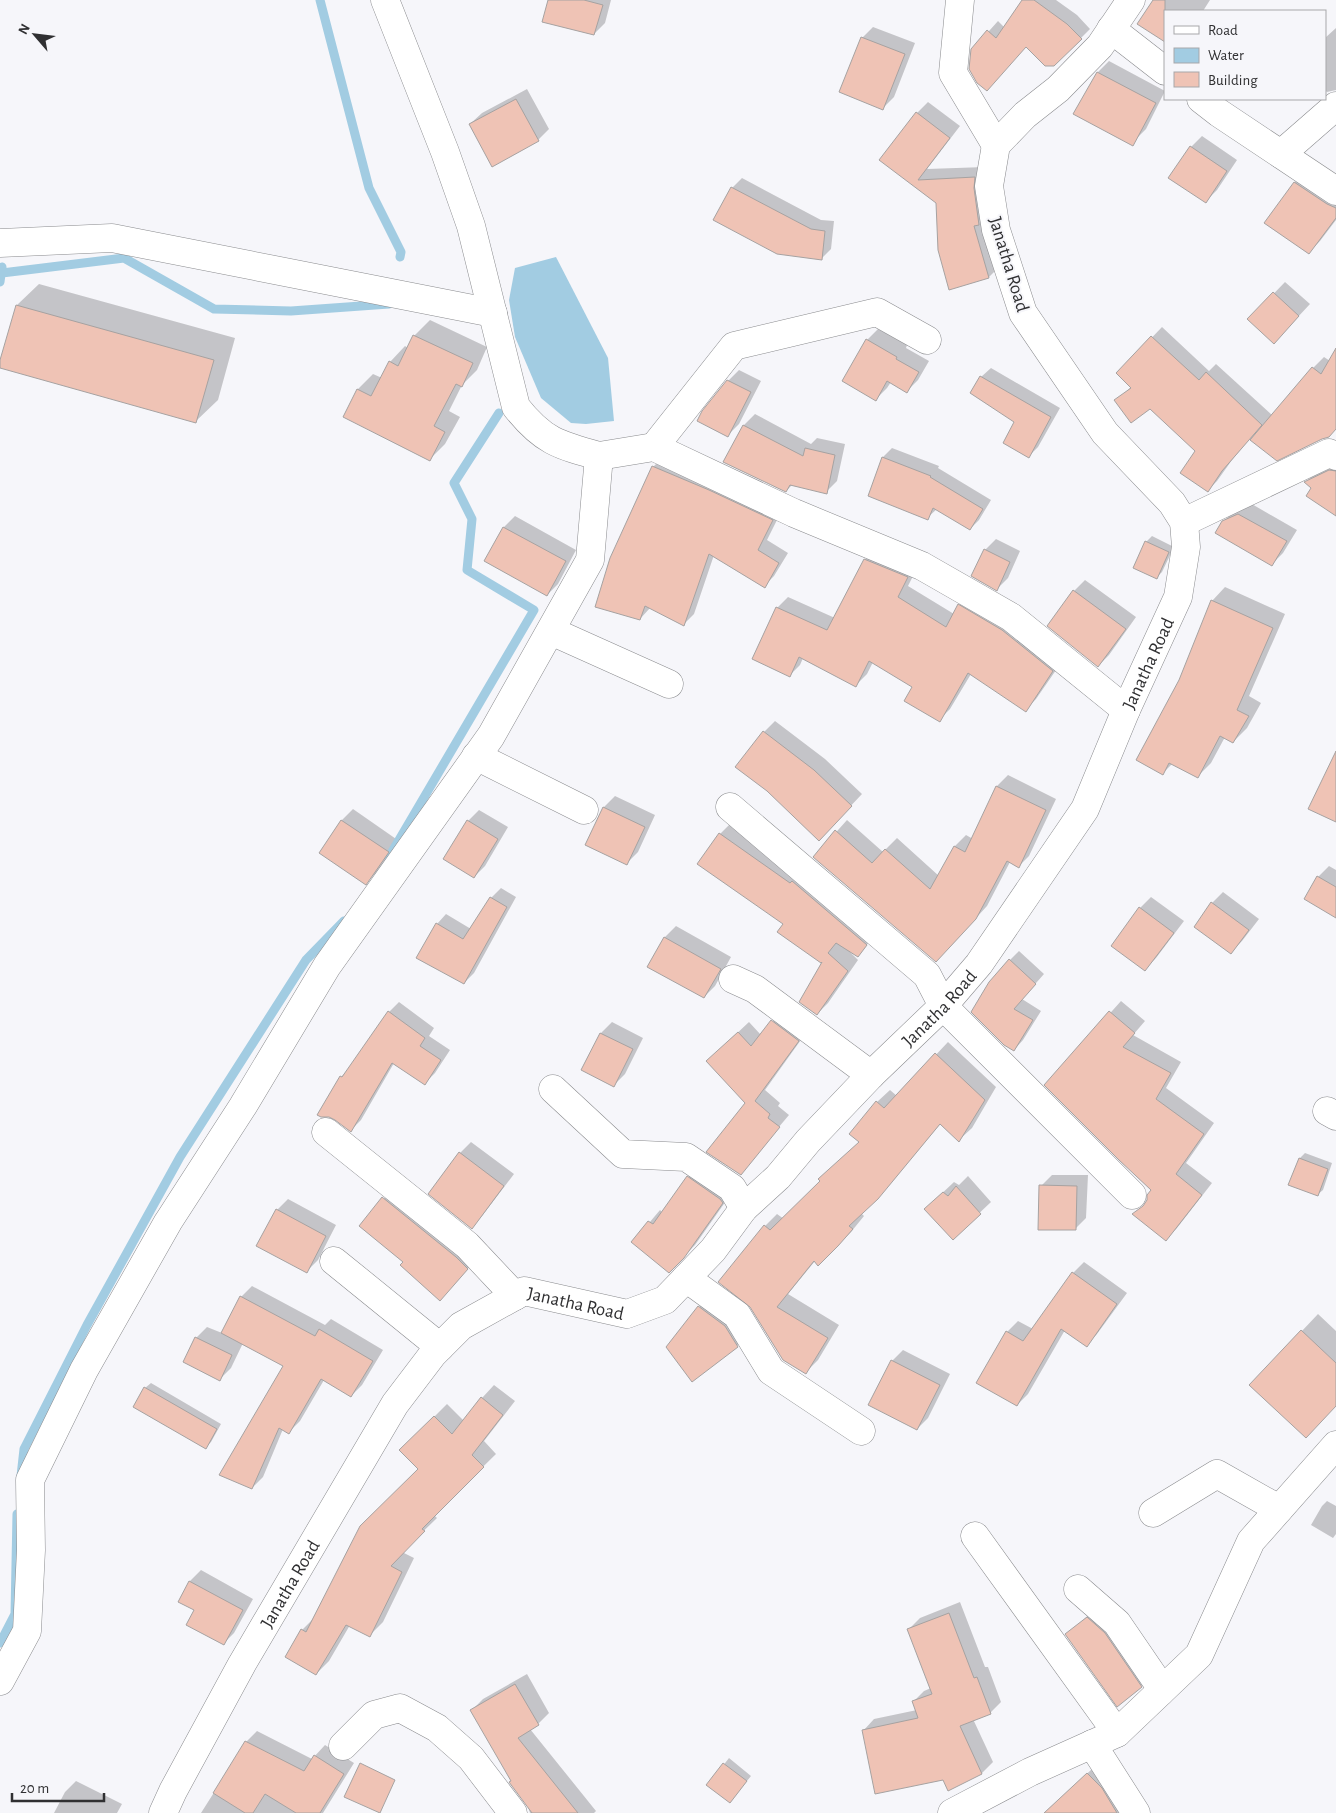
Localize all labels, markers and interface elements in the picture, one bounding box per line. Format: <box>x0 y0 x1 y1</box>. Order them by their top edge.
north arrow <box>10 10 60 60</box>
legend <box>1164 10 1326 100</box>
text: N <box>16 22 33 37</box>
text: Road <box>1208 23 1238 38</box>
text: Water <box>1208 48 1244 63</box>
text: Building <box>1208 73 1258 88</box>
street label: Janatha Road <box>985 215 1032 314</box>
street label: Janatha Road <box>1120 615 1178 712</box>
street label: Janatha Road <box>899 967 981 1051</box>
street label: Janatha Road <box>525 1284 626 1324</box>
street label: Janatha Road <box>257 1537 324 1632</box>
scale bar <box>12 1770 105 1802</box>
text: 20 m <box>20 1781 49 1796</box>

